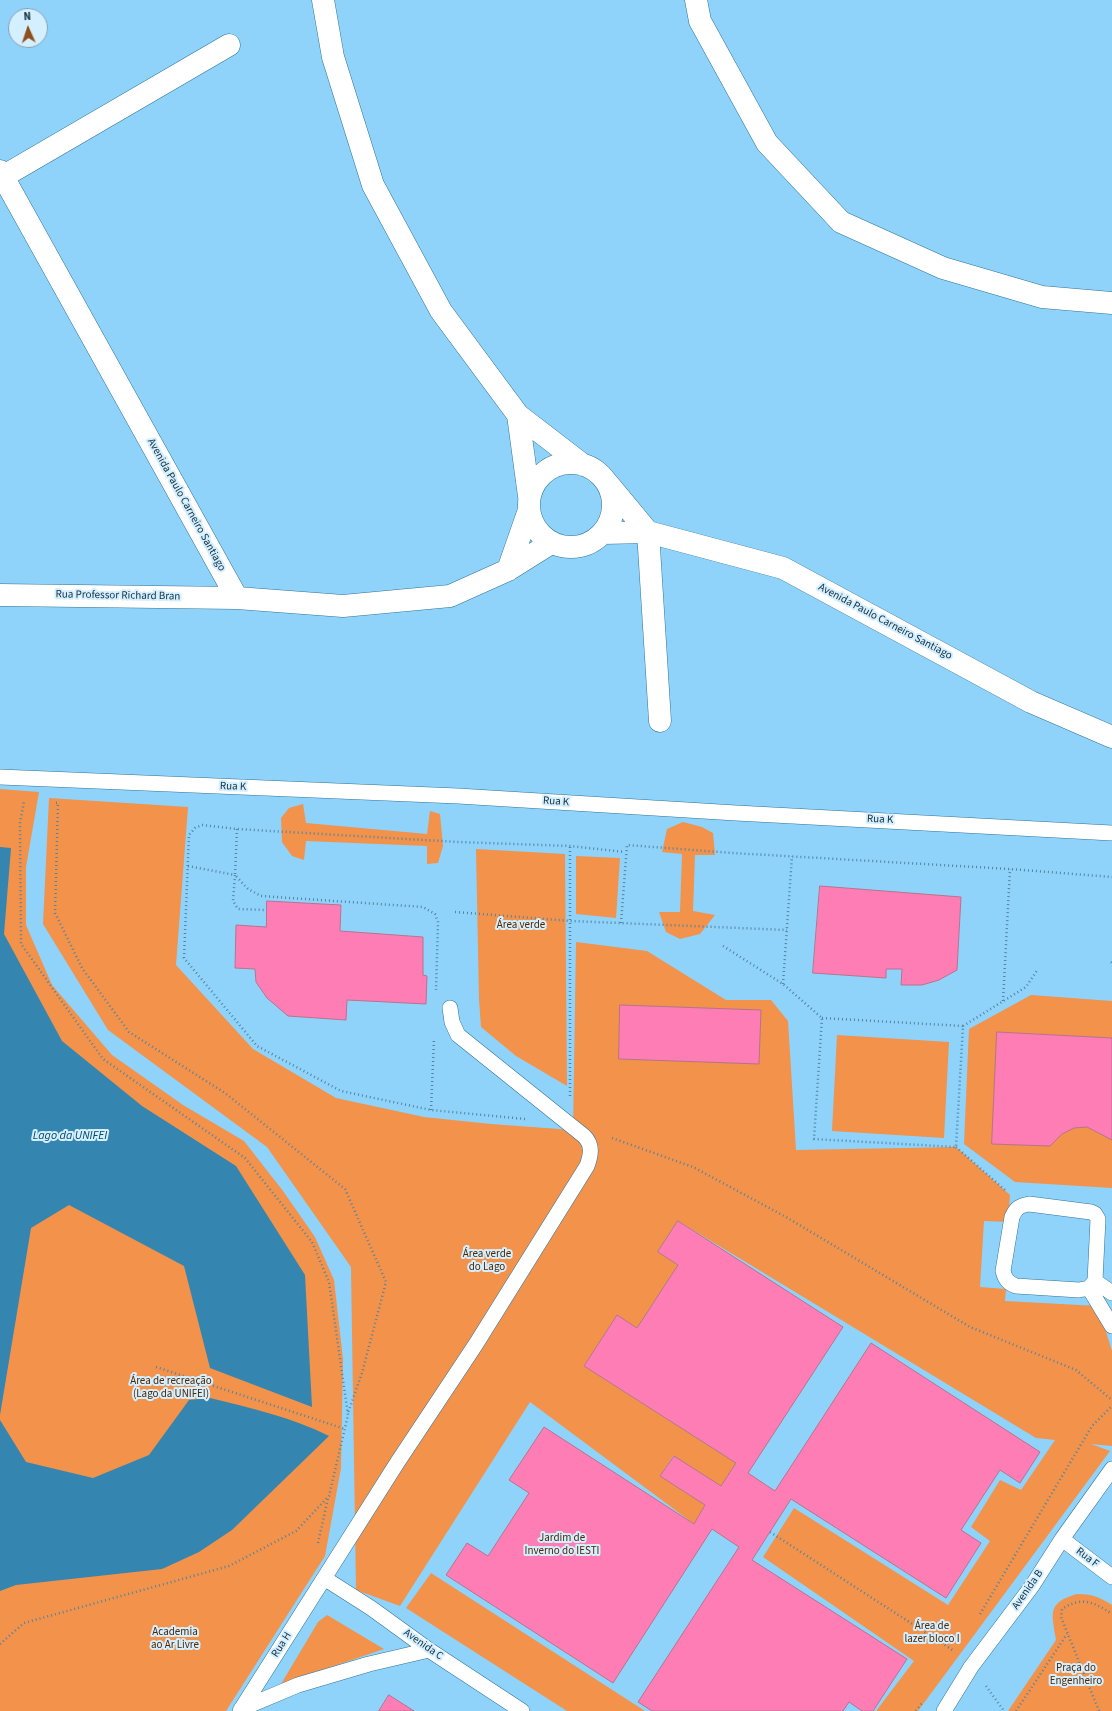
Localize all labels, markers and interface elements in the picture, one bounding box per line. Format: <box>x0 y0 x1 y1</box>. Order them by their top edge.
north arrow <box>8 8 48 48</box>
text: N <box>23 9 31 24</box>
street label: Avenida Paulo Carneiro Santiago <box>144 436 228 574</box>
street label: Avenida Paulo Carneiro Santiago <box>816 581 954 663</box>
street label: Rua Professor Richard Bran <box>56 588 180 604</box>
street label: Rua K <box>220 780 246 794</box>
street label: Rua K <box>542 794 570 810</box>
street label: Rua K <box>866 813 894 827</box>
park label: Área verde <box>497 919 545 933</box>
water label: Lago da UNIFEI <box>33 1129 107 1143</box>
park label: Área verde do Lago <box>463 1248 511 1274</box>
park label: Área de recreação (Lago da UNIFEI) <box>130 1375 212 1401</box>
park label: Jardim de Inverno do IESTI <box>525 1532 599 1558</box>
street label: Rua F <box>1073 1545 1101 1571</box>
street label: Avenida B <box>1010 1568 1046 1612</box>
park label: Área de lazer bloco I <box>904 1620 960 1646</box>
park label: Academia ao Ar Livre <box>151 1626 199 1652</box>
street label: Avenida C <box>401 1627 445 1663</box>
street label: Rua H <box>269 1630 295 1660</box>
park label: Praça do Engenheiro <box>1050 1662 1102 1688</box>

